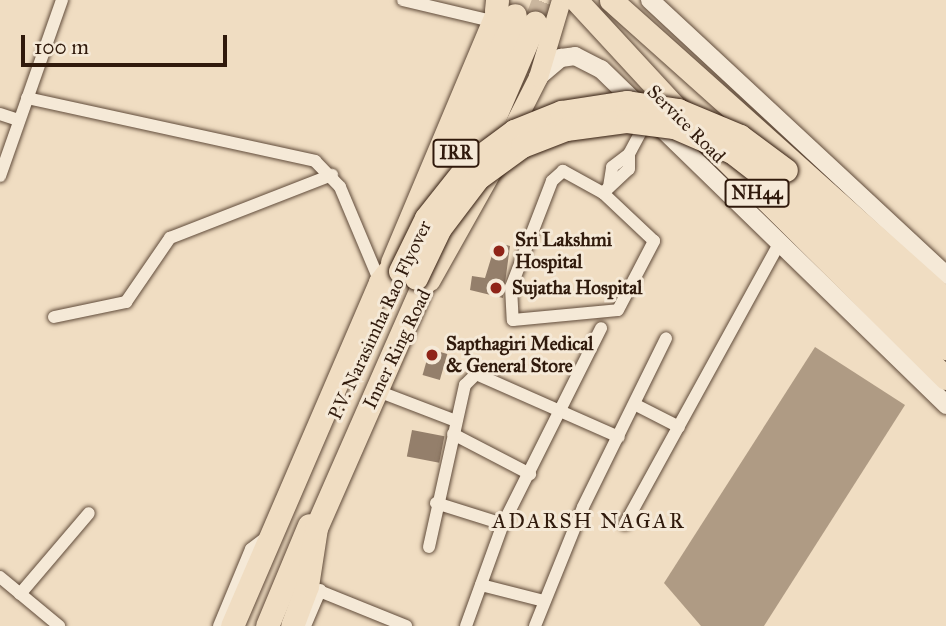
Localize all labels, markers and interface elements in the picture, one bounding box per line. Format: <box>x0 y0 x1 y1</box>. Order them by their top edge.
scale bar <box>24 21 231 65</box>
text: 100 m <box>34 34 89 60</box>
street label: Service Road <box>642 80 730 168</box>
road number: IRR <box>432 138 480 168</box>
road number: NH44 <box>724 178 790 208</box>
street label: P.V. Narasimha Rao Flyover <box>324 217 436 423</box>
place label: Sri Lakshmi Hospital <box>515 229 612 273</box>
marker: Sri Lakshmi Hospital <box>489 241 509 261</box>
place label: Sujatha Hospital <box>512 277 642 299</box>
marker: Sujatha Hospital <box>486 278 506 298</box>
street label: Inner Ring Road <box>358 286 436 412</box>
place label: Sapthagiri Medical & General Store <box>446 333 593 377</box>
marker: Sapthagiri Medical & General Store <box>424 347 440 363</box>
district label: ADARSH NAGAR <box>494 508 684 534</box>

